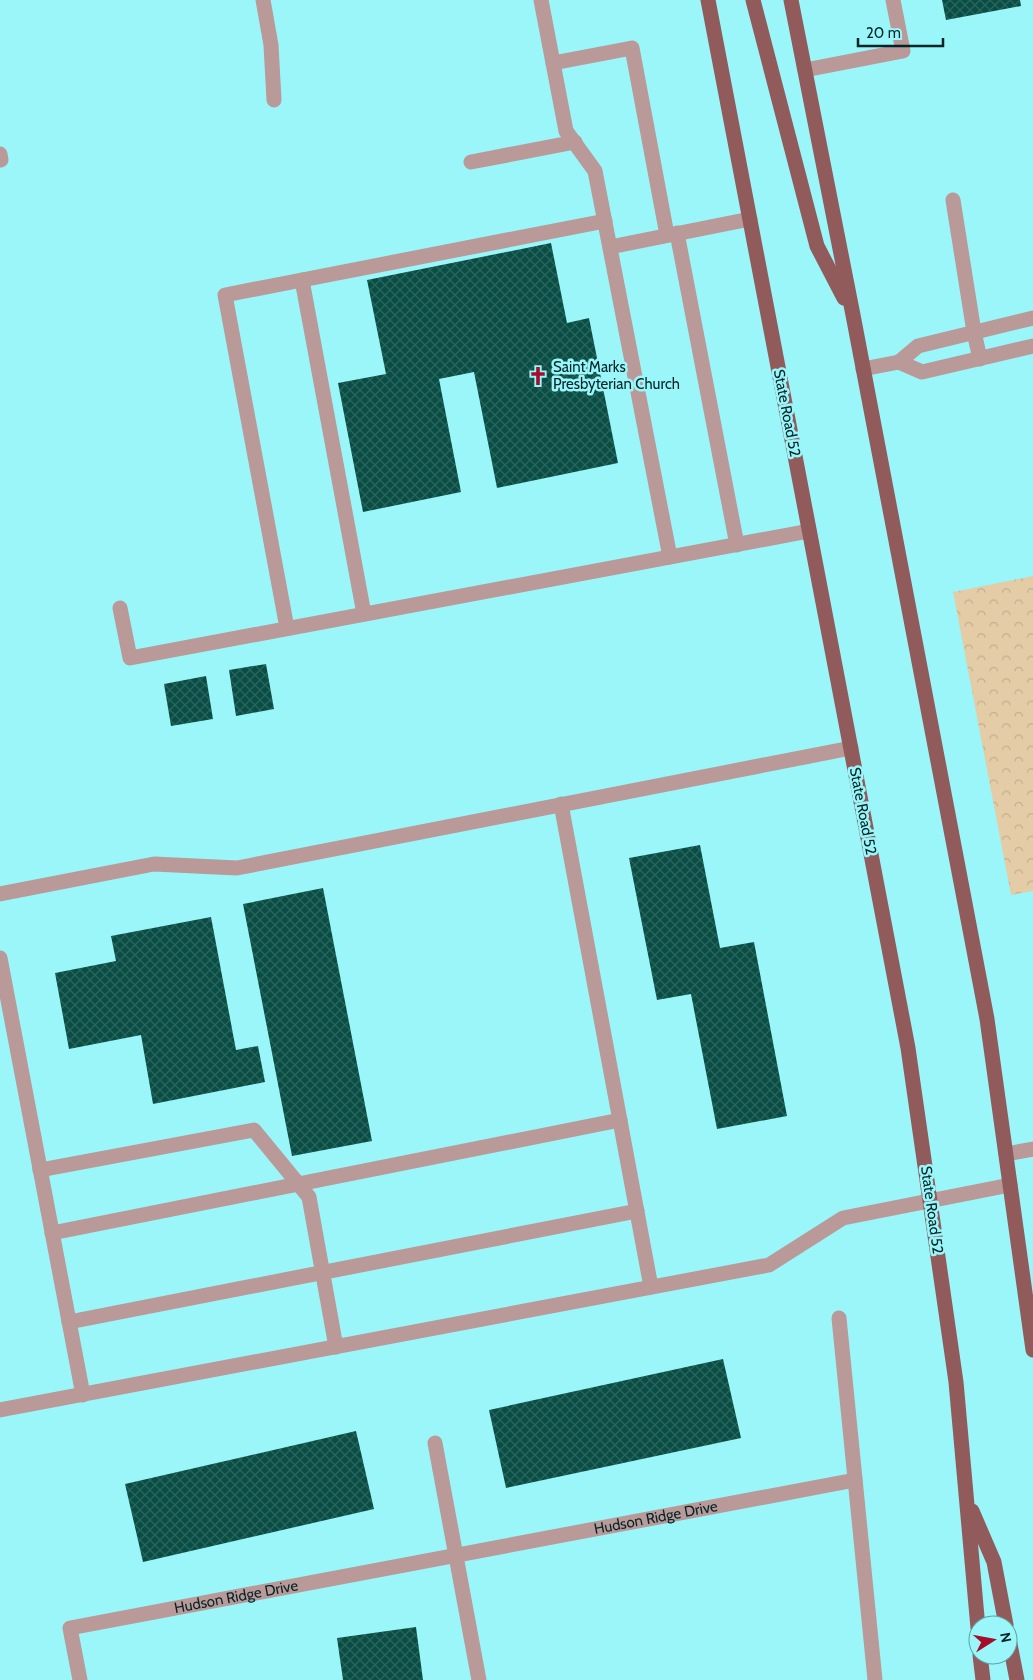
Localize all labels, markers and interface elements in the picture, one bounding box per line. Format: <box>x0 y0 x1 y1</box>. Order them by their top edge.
scale bar <box>858 15 943 47</box>
text: 20 m <box>866 24 901 42</box>
place label: Saint Marks Presbyterian Church <box>553 358 680 393</box>
church icon: Saint Marks Presbyterian Church <box>527 365 549 387</box>
street label: State Road 52 <box>770 368 804 458</box>
street label: State Road 52 <box>846 766 880 856</box>
street label: State Road 52 <box>917 1165 947 1255</box>
street label: Hudson Ridge Drive <box>592 1497 719 1538</box>
street label: Hudson Ridge Drive <box>173 1576 300 1617</box>
north arrow <box>968 1615 1018 1665</box>
text: N <box>996 1631 1016 1644</box>

